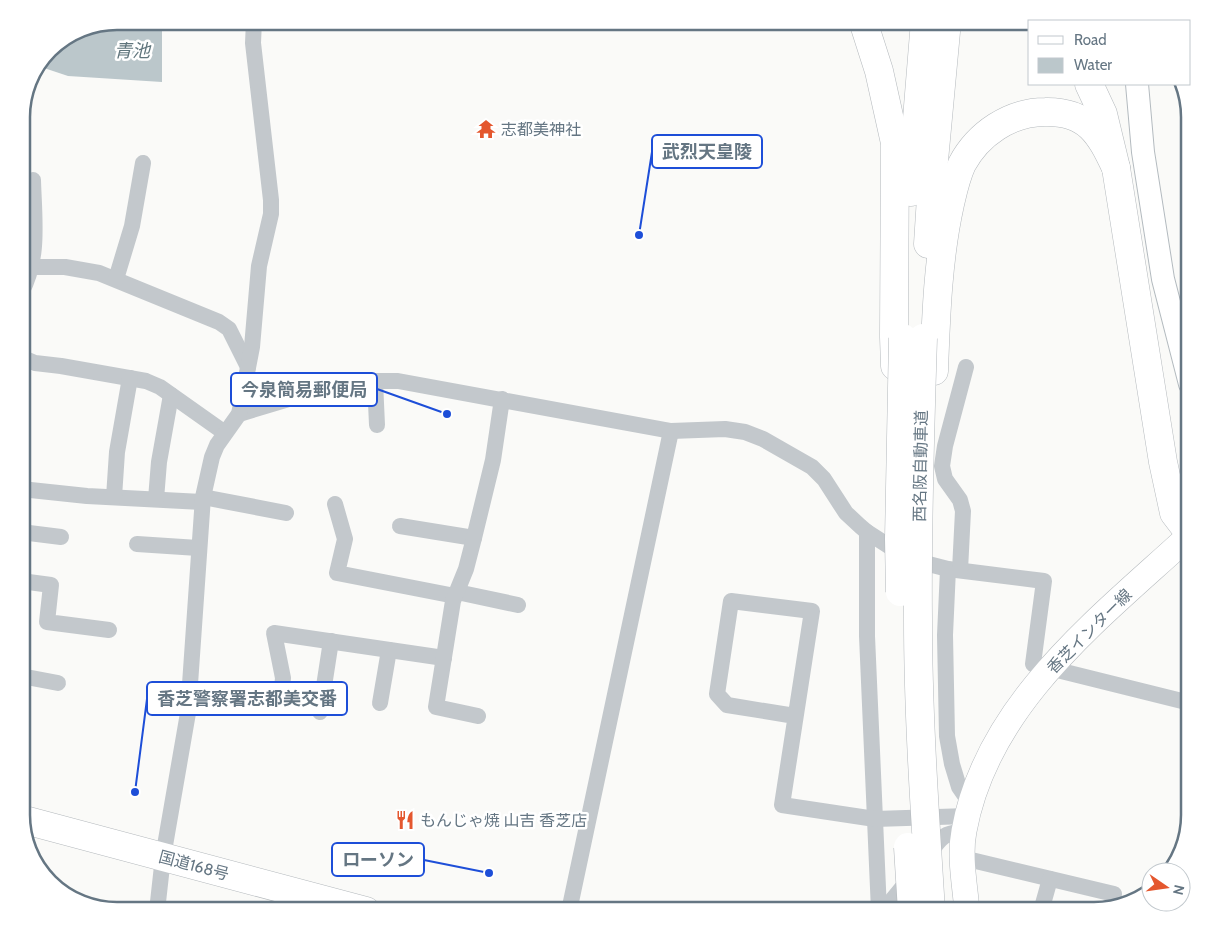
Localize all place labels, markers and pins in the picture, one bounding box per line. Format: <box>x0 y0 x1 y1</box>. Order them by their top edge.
temple icon: 志都美神社 <box>475 118 497 140</box>
place label: 志都美神社 <box>501 120 581 139</box>
callout: 武烈天皇陵 <box>652 135 762 168</box>
callout: 今泉簡易郵便局 <box>231 373 377 406</box>
callout: 香芝警察署志都美交番 <box>147 682 347 715</box>
restaurant icon: もんじゃ焼 山吉 香芝店 <box>394 809 416 831</box>
place label: もんじゃ焼 山吉 香芝店 <box>420 811 587 830</box>
callout: ローソン <box>332 843 424 876</box>

